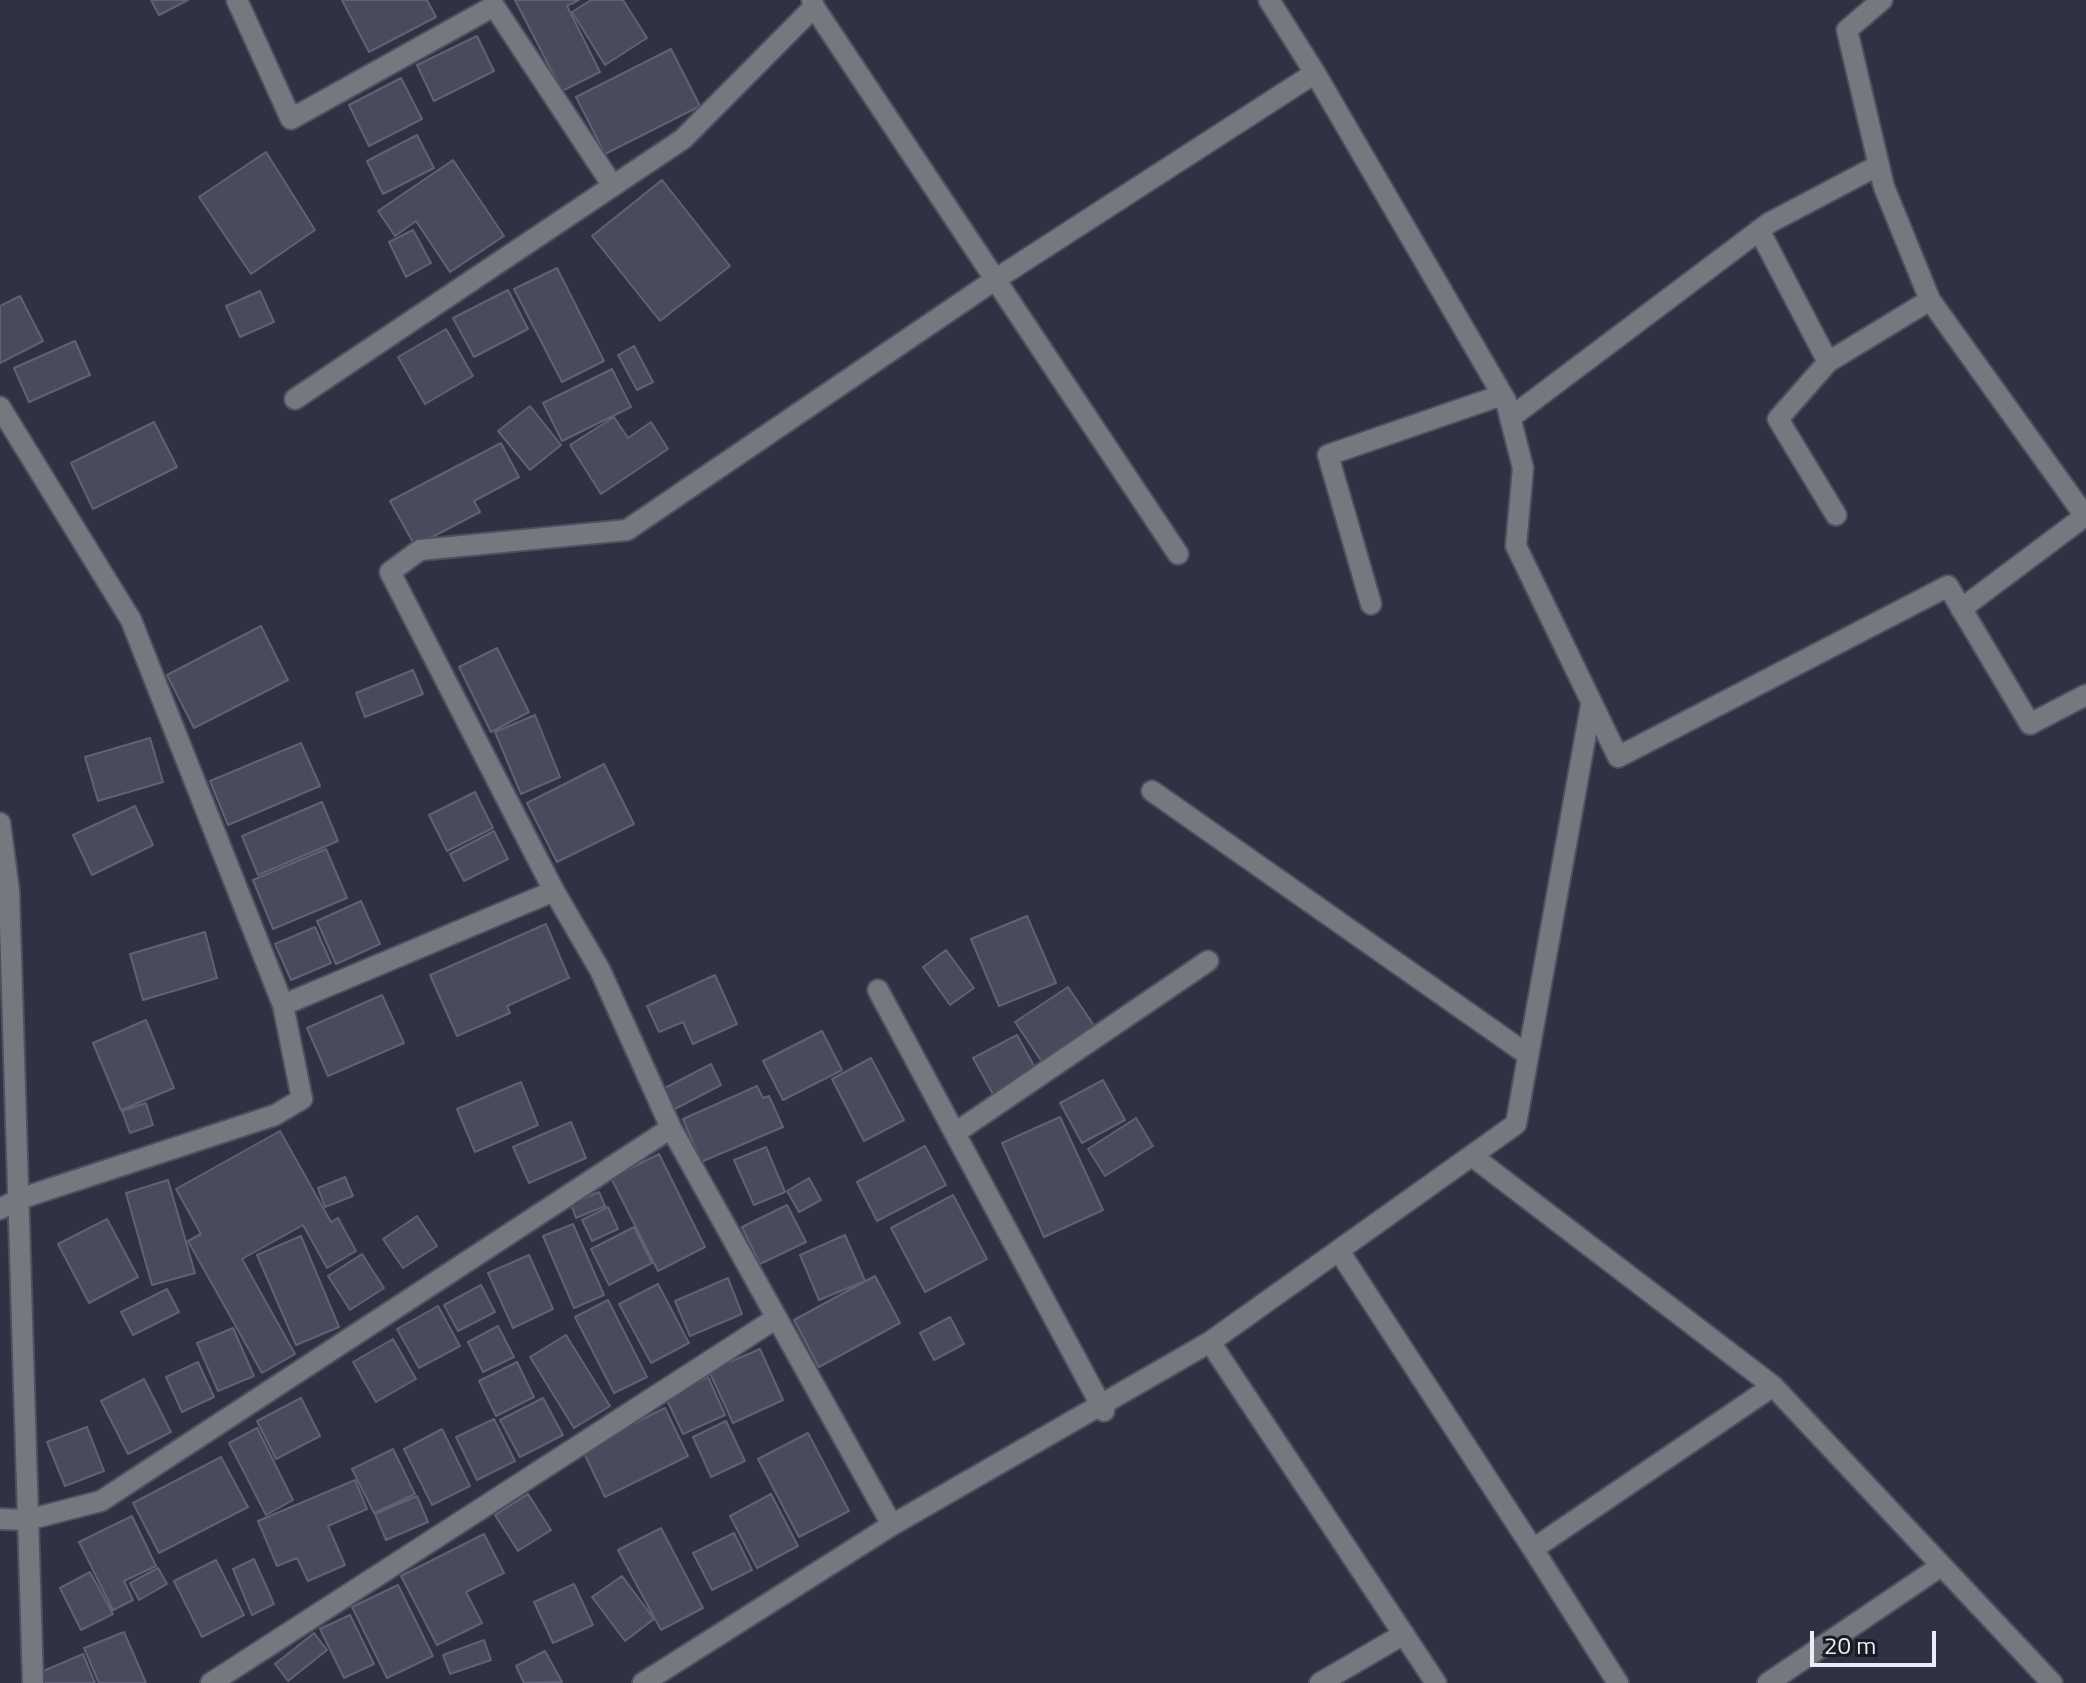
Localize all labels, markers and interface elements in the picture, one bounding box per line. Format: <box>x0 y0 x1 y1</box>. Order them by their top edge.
scale bar <box>1814 1615 1940 1665</box>
text: 20 m <box>1824 1627 1876 1663</box>

